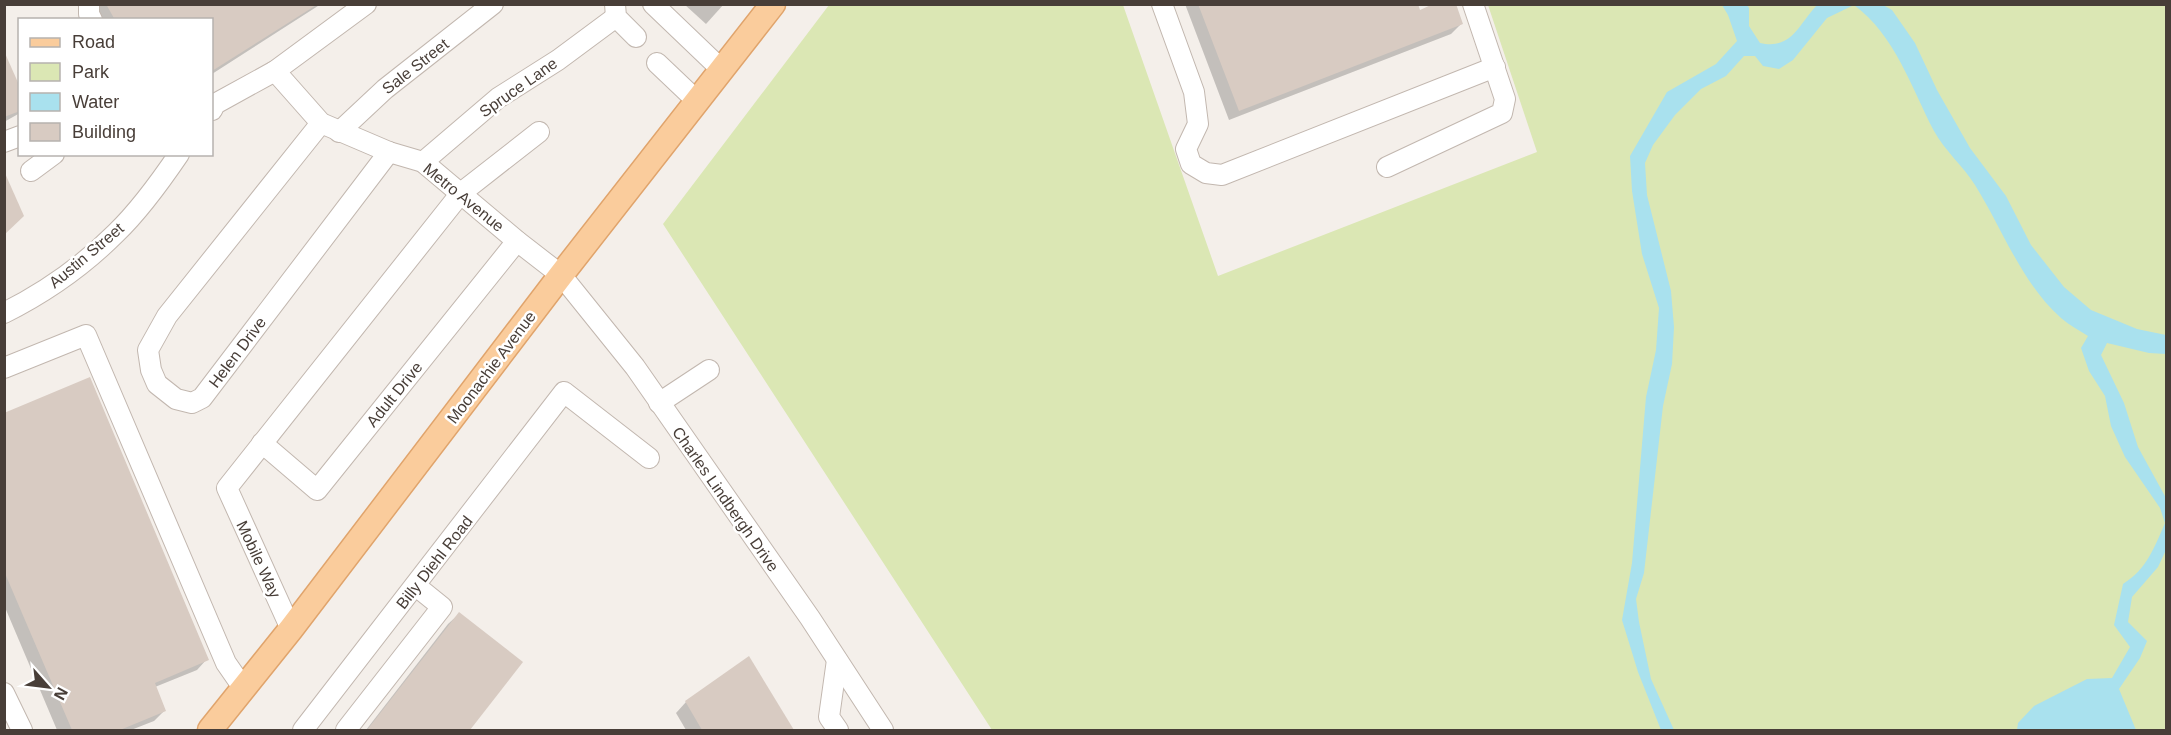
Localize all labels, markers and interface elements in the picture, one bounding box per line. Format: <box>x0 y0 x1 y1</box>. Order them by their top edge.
legend <box>18 18 213 156</box>
text: Road <box>72 32 115 52</box>
street label: Sale Street <box>379 35 452 97</box>
street label: Spruce Lane <box>476 54 560 120</box>
text: Park <box>72 62 110 82</box>
text: Water <box>72 92 119 112</box>
text: Building <box>72 122 136 142</box>
street label: Metro Avenue <box>420 160 507 235</box>
street label: Austin Street <box>46 219 127 291</box>
street label: Moonachie Avenue <box>444 308 539 427</box>
street label: Helen Drive <box>205 314 269 391</box>
street label: Adult Drive <box>363 358 426 430</box>
street label: Charles Lindbergh Drive <box>669 424 782 575</box>
street label: Billy Diehl Road <box>393 513 476 612</box>
street label: Mobile Way <box>233 518 284 600</box>
north arrow <box>18 657 78 717</box>
text: N <box>51 685 71 703</box>

